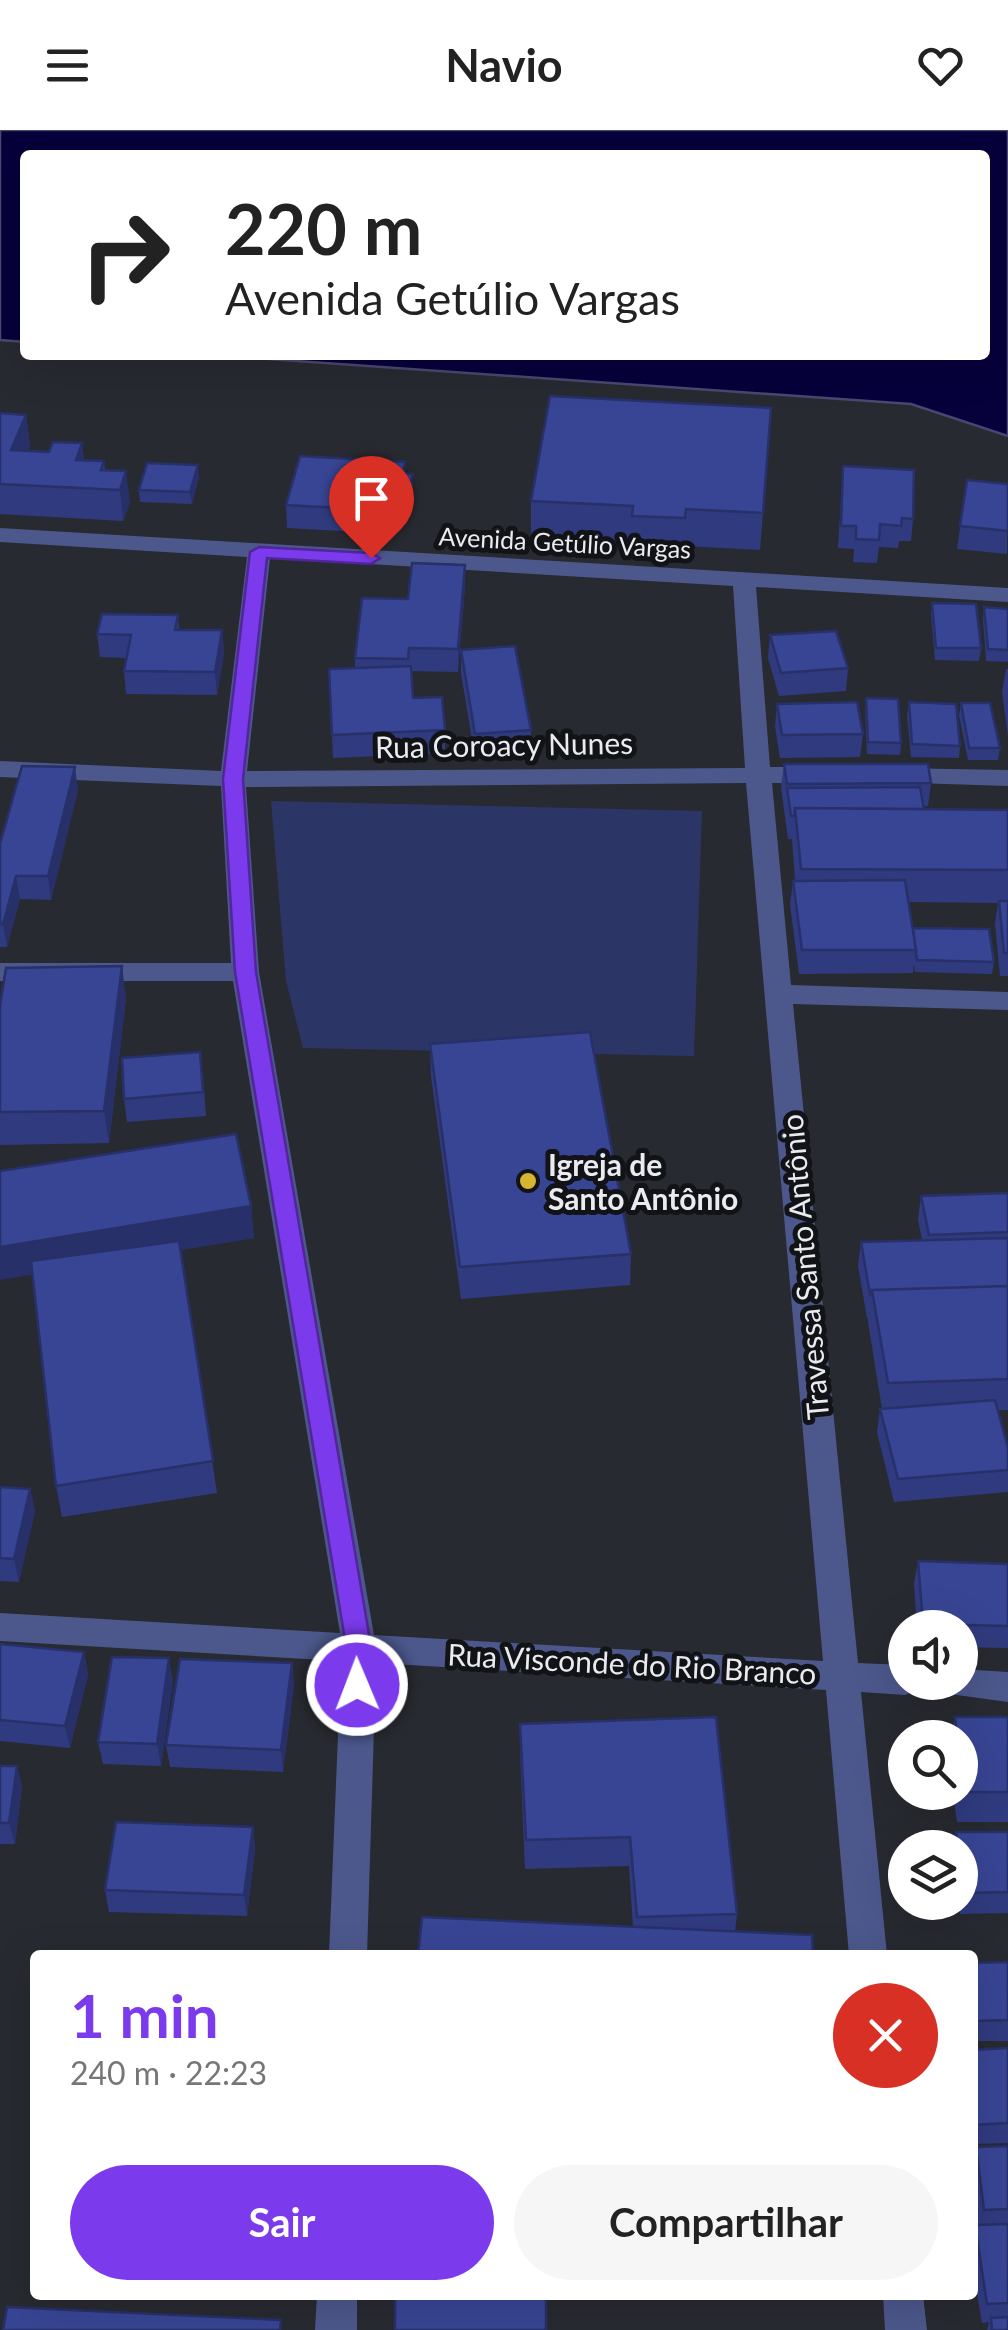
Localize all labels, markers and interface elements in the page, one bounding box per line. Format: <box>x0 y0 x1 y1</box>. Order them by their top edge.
icon: menu <box>40 38 95 93</box>
text: Navio <box>445 38 563 92</box>
icon: heart <box>913 38 968 93</box>
text: 220 m <box>225 186 422 270</box>
icon: right <box>60 190 190 320</box>
text: Avenida Getúlio Vargas <box>225 271 680 325</box>
pin <box>329 456 414 559</box>
icon: arrive <box>344 471 399 526</box>
street label: Avenida Getúlio Vargas <box>438 520 692 564</box>
street label: Rua Coroacy Nunes <box>375 724 633 764</box>
street label: Travessa Santo Antônio <box>773 1113 835 1421</box>
place label: Igreja de Santo Antônio <box>548 1146 738 1216</box>
marker: Igreja de Santo Antônio <box>517 1170 539 1192</box>
map controls <box>888 1610 978 1920</box>
button: sound <box>888 1610 978 1700</box>
position arrow <box>305 1633 409 1737</box>
street label: Rua Visconde do Rio Branco <box>447 1635 817 1691</box>
button: search <box>888 1720 978 1810</box>
button: layers <box>888 1830 978 1920</box>
text: 1 min <box>70 1979 219 2051</box>
button: close <box>833 1983 938 2088</box>
text: 240 m · 22:23 <box>70 2053 267 2092</box>
button: Sair <box>70 2165 494 2280</box>
button: Compartilhar <box>514 2165 938 2280</box>

